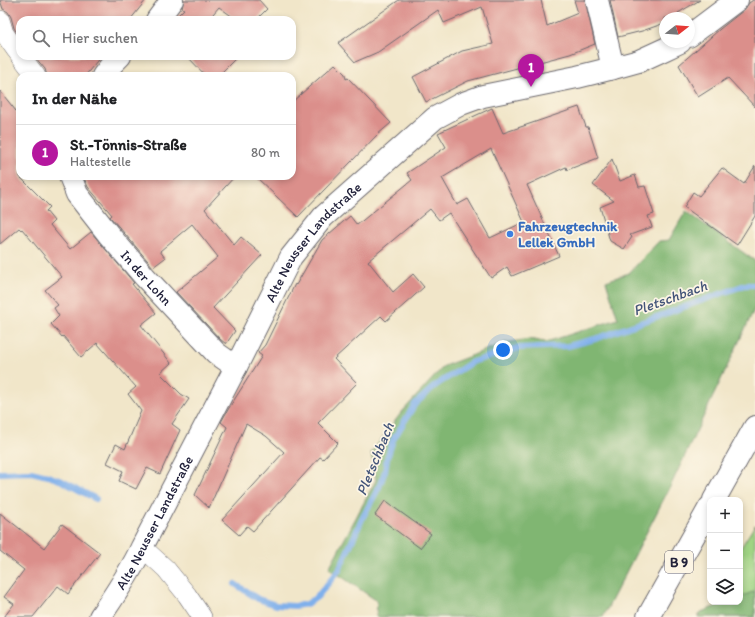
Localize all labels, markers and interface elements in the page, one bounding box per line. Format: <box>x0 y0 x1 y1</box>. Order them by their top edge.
north arrow <box>659 12 695 48</box>
search box <box>16 16 296 60</box>
icon: search <box>30 27 52 49</box>
text: Hier suchen <box>62 29 138 47</box>
pin: 1 <box>518 54 544 87</box>
text: In der Nähe <box>32 88 117 108</box>
text: St.-Tönnis-Straße <box>70 136 187 154</box>
text: 1 <box>42 145 48 160</box>
text: 80 m <box>251 145 280 160</box>
text: Haltestelle <box>70 154 131 169</box>
street label: Alte Neusser Landstraße <box>261 178 365 305</box>
place label: Fahrzeugtechnik Lellek GmbH <box>518 218 618 251</box>
marker: Fahrzeugtechnik Lellek GmbH <box>505 229 515 239</box>
street label: In der Lohn <box>117 247 176 309</box>
water label: Pletschbach <box>631 276 710 320</box>
your location <box>493 340 513 360</box>
water label: Pletschbach <box>352 420 398 498</box>
street label: Alte Neusser Landstraße <box>112 453 197 593</box>
map controls <box>707 497 743 605</box>
button: + <box>707 497 743 533</box>
button: − <box>707 533 743 569</box>
road number: B 9 <box>665 551 693 573</box>
button: layers <box>707 569 743 605</box>

